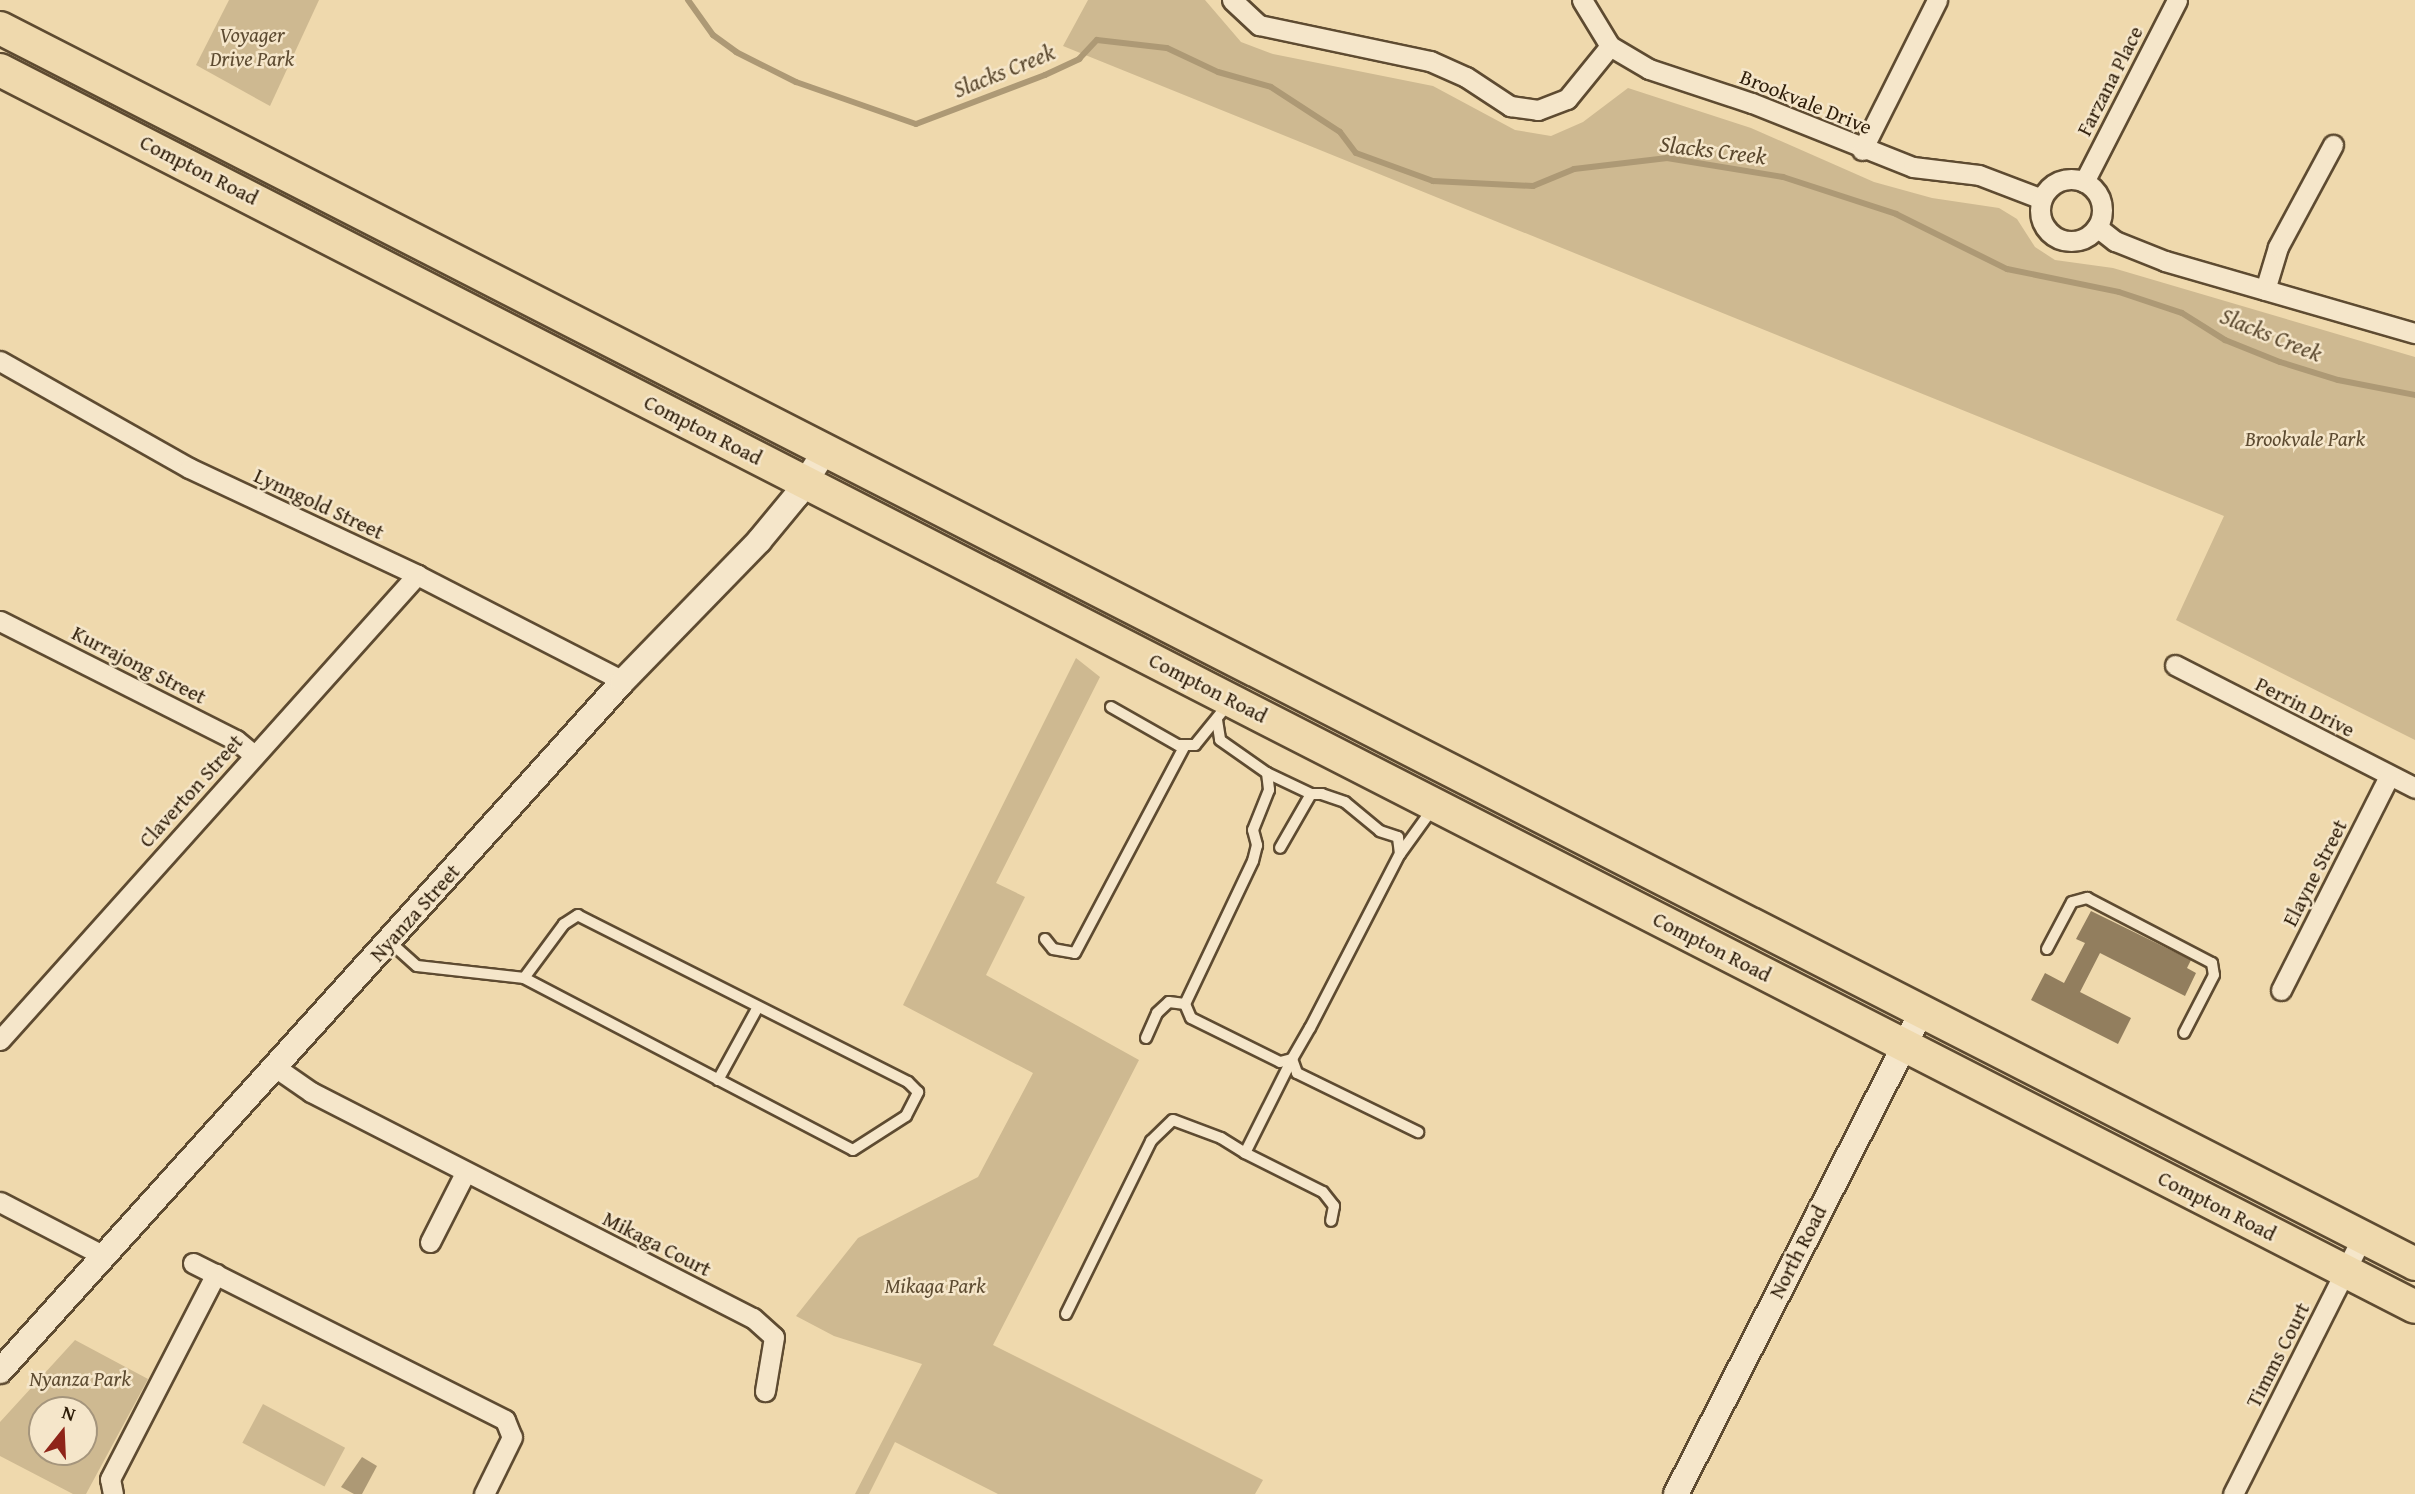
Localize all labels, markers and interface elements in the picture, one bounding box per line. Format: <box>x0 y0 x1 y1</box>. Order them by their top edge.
park label: Voyager Drive Park <box>210 22 294 72</box>
street label: Farzana Place <box>2072 22 2148 140</box>
water label: Slacks Creek <box>949 38 1059 104</box>
street label: Brookvale Drive <box>1736 64 1876 140</box>
street label: Compton Road <box>136 129 262 211</box>
water label: Slacks Creek <box>1658 130 1768 170</box>
water label: Slacks Creek <box>2216 302 2326 368</box>
street label: Compton Road <box>640 389 766 471</box>
park label: Brookvale Park <box>2245 426 2365 452</box>
street label: Lynngold Street <box>250 463 388 545</box>
street label: Kurrajong Street <box>68 620 210 710</box>
street label: Compton Road <box>1145 647 1271 729</box>
street label: Perrin Drive <box>2251 671 2359 743</box>
street label: Claverton Street <box>134 729 248 853</box>
street label: Elayne Street <box>2277 815 2353 931</box>
street label: Nyanza Street <box>365 859 465 967</box>
street label: Compton Road <box>1649 906 1775 988</box>
street label: Compton Road <box>2154 1165 2280 1247</box>
street label: North Road <box>1764 1201 1832 1303</box>
street label: Mikaga Court <box>599 1206 715 1282</box>
park label: Mikaga Park <box>884 1273 986 1299</box>
street label: Timms Court <box>2241 1298 2315 1412</box>
park label: Nyanza Park <box>29 1366 131 1392</box>
north arrow <box>28 1396 98 1466</box>
text: N <box>58 1398 79 1428</box>

